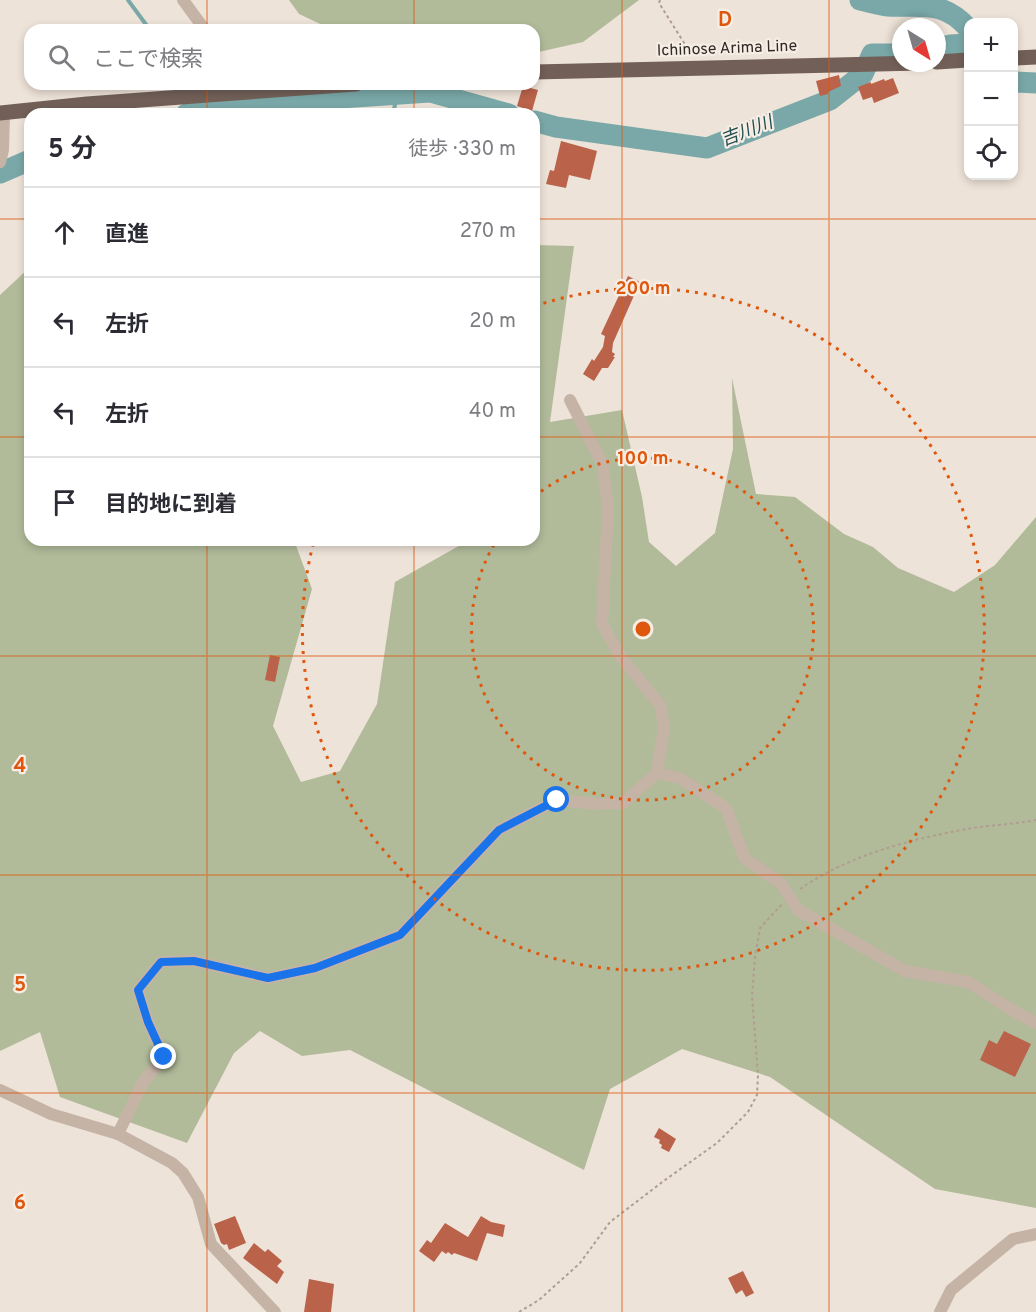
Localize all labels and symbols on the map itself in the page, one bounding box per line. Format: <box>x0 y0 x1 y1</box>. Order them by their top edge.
text: D <box>718 8 732 34</box>
north arrow <box>892 18 946 72</box>
street label: Ichinose Arima Line <box>656 37 798 61</box>
water label: 吉川川 <box>718 111 778 152</box>
text: 200 m <box>615 278 671 301</box>
text: 100 m <box>617 448 669 471</box>
centre of rings <box>633 619 653 639</box>
text: 4 <box>14 754 26 780</box>
route start <box>543 786 569 812</box>
text: 5 <box>14 973 26 999</box>
route end <box>150 1043 176 1069</box>
text: 6 <box>14 1191 26 1217</box>

